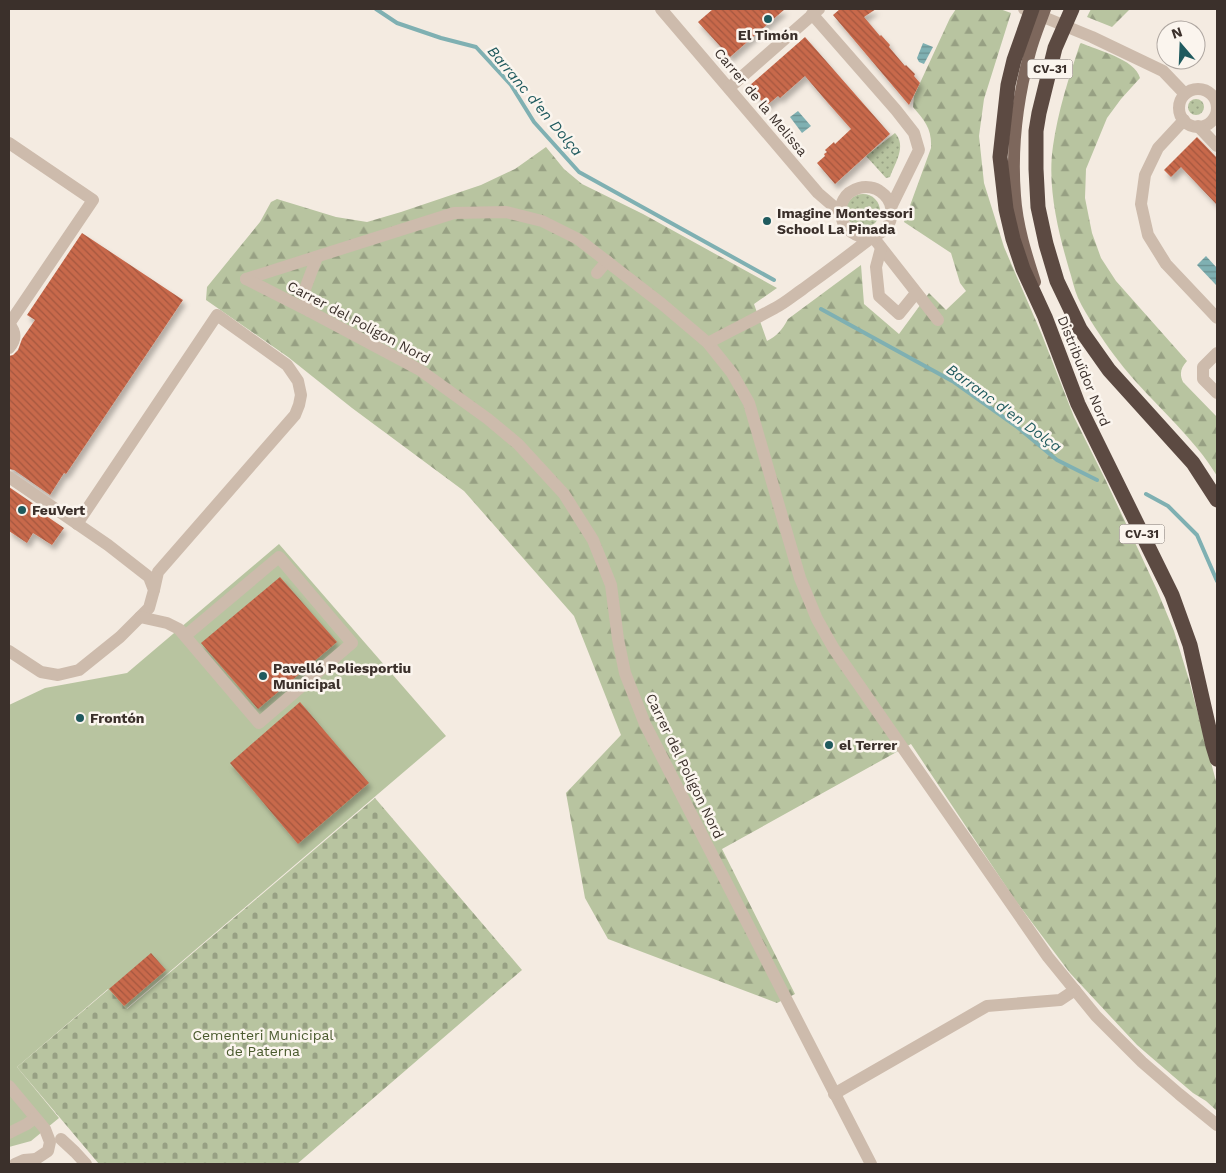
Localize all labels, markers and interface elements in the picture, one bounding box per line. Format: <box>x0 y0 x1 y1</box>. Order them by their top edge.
marker: El Timón <box>762 13 774 25</box>
north arrow <box>1156 20 1206 70</box>
text: N <box>1169 23 1184 42</box>
place label: El Timón <box>738 27 798 43</box>
water label: Barranc d'en Dolça <box>484 42 586 160</box>
street label: Carrer de la Melissa <box>711 45 811 159</box>
road number: CV-31 <box>1028 60 1072 78</box>
place label: Imagine Montessori School La Pinada <box>777 205 913 237</box>
marker: Imagine Montessori School La Pinada <box>761 215 773 227</box>
street label: Carrer del Polígon Nord <box>285 278 433 366</box>
street label: Distribuïdor Nord <box>1055 313 1113 429</box>
water label: Barranc d'en Dolça <box>943 360 1065 456</box>
place label: FeuVert <box>32 502 85 518</box>
marker: FeuVert <box>16 504 28 516</box>
road number: CV-31 <box>1120 524 1164 544</box>
place label: Pavelló Poliesportiu Municipal <box>273 660 411 692</box>
marker: Pavelló Poliesportiu Municipal <box>257 670 269 682</box>
street label: Carrer del Polígon Nord <box>643 691 727 841</box>
place label: Frontón <box>90 710 144 726</box>
marker: Frontón <box>74 712 86 724</box>
place label: el Terrer <box>839 737 897 753</box>
marker: el Terrer <box>823 739 835 751</box>
park label: Cementeri Municipal de Paterna <box>192 1027 334 1059</box>

